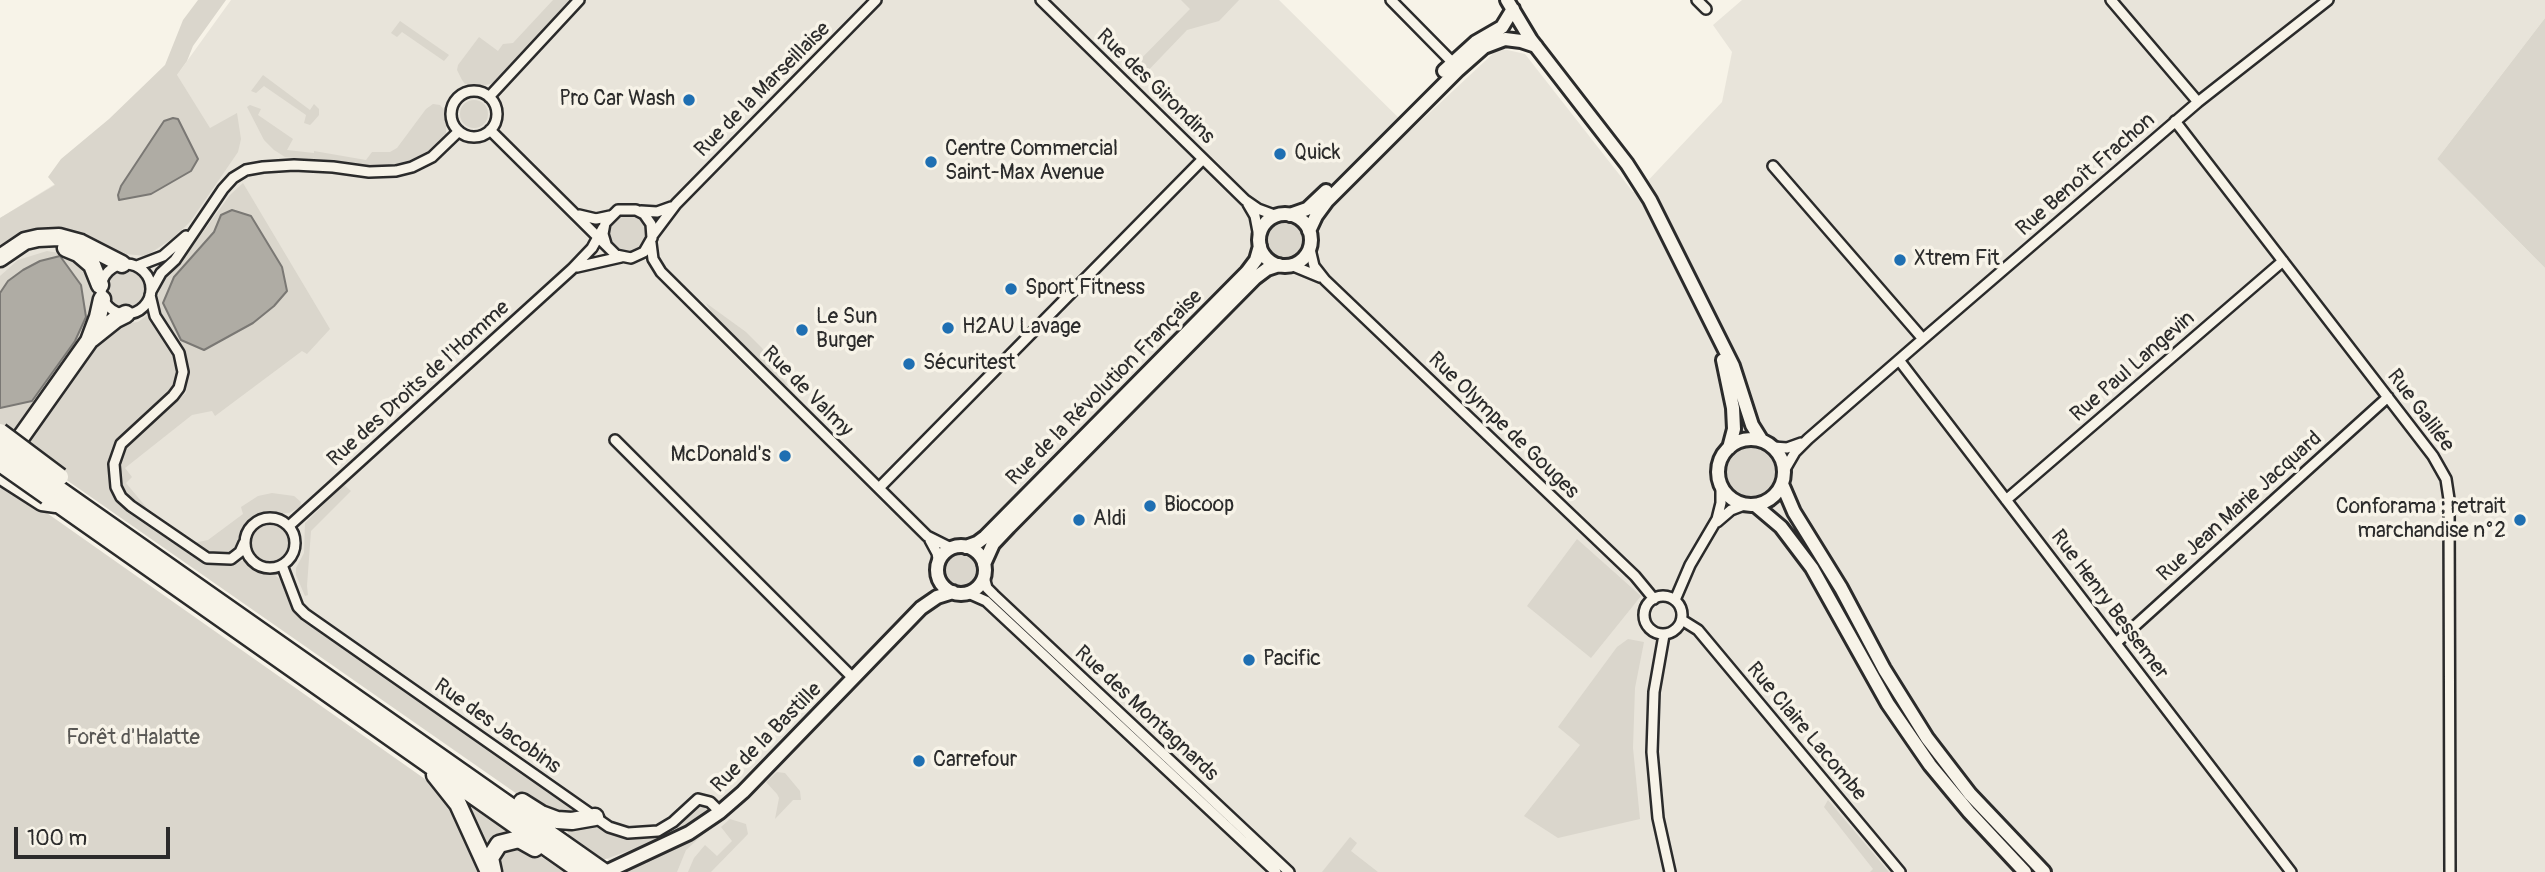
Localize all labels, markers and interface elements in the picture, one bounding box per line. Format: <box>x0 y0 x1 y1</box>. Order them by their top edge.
street label: Rue de la Marseillaise <box>690 17 836 163</box>
street label: Rue des Girondins <box>1091 24 1219 150</box>
place label: Pro Car Wash <box>559 87 675 113</box>
marker: Pro Car Wash <box>681 92 697 108</box>
street label: Rue Benoît Frachon <box>2011 108 2161 242</box>
place label: Centre Commercial Saint-Max Avenue <box>945 137 1118 187</box>
place label: Quick <box>1294 141 1341 167</box>
marker: Quick <box>1272 146 1288 162</box>
marker: Centre Commercial Saint-Max Avenue <box>923 154 939 170</box>
place label: Xtrem Fit <box>1914 247 2000 273</box>
marker: Xtrem Fit <box>1892 252 1908 268</box>
place label: Sport Fitness <box>1025 276 1145 302</box>
marker: Sport Fitness <box>1003 281 1019 297</box>
street label: Rue de la Révolution Française <box>1002 285 1208 491</box>
street label: Rue des Droits de l'Homme <box>323 296 515 472</box>
place label: Le Sun Burger <box>816 305 877 355</box>
street label: Rue Paul Langevin <box>2066 306 2200 428</box>
place label: H2AU Lavage <box>962 315 1081 341</box>
marker: H2AU Lavage <box>940 320 956 336</box>
marker: Le Sun Burger <box>794 322 810 338</box>
street label: Rue de Valmy <box>756 341 858 443</box>
street label: Rue Olympe de Gouges <box>1422 348 1584 504</box>
place label: Sécuritest <box>923 351 1016 377</box>
marker: Sécuritest <box>901 356 917 372</box>
street label: Rue Galilée <box>2381 365 2459 457</box>
street label: Rue Jean Marie Jacquard <box>2153 426 2327 588</box>
place label: McDonald's <box>670 443 771 469</box>
marker: McDonald's <box>777 448 793 464</box>
place label: Biocoop <box>1164 493 1234 519</box>
place label: Conforama : retrait marchandise n°2 <box>2336 495 2506 545</box>
marker: Biocoop <box>1142 498 1158 514</box>
place label: Aldi <box>1093 507 1126 533</box>
marker: Aldi <box>1071 512 1087 528</box>
marker: Conforama : retrait marchandise n°2 <box>2512 512 2528 528</box>
street label: Rue Henry Bessemer <box>2045 525 2173 685</box>
street label: Rue des Montagnards <box>1069 641 1223 787</box>
place label: Pacific <box>1263 647 1321 673</box>
marker: Pacific <box>1241 652 1257 668</box>
street label: Rue Claire Lacombe <box>1741 658 1871 806</box>
street label: Rue des Jacobins <box>429 674 565 780</box>
street label: Rue de la Bastille <box>706 677 828 799</box>
park label: Forêt d'Halatte <box>66 726 200 752</box>
place label: Carrefour <box>933 748 1017 774</box>
marker: Carrefour <box>911 753 927 769</box>
scale bar <box>18 812 173 856</box>
text: 100 m <box>27 825 87 852</box>

